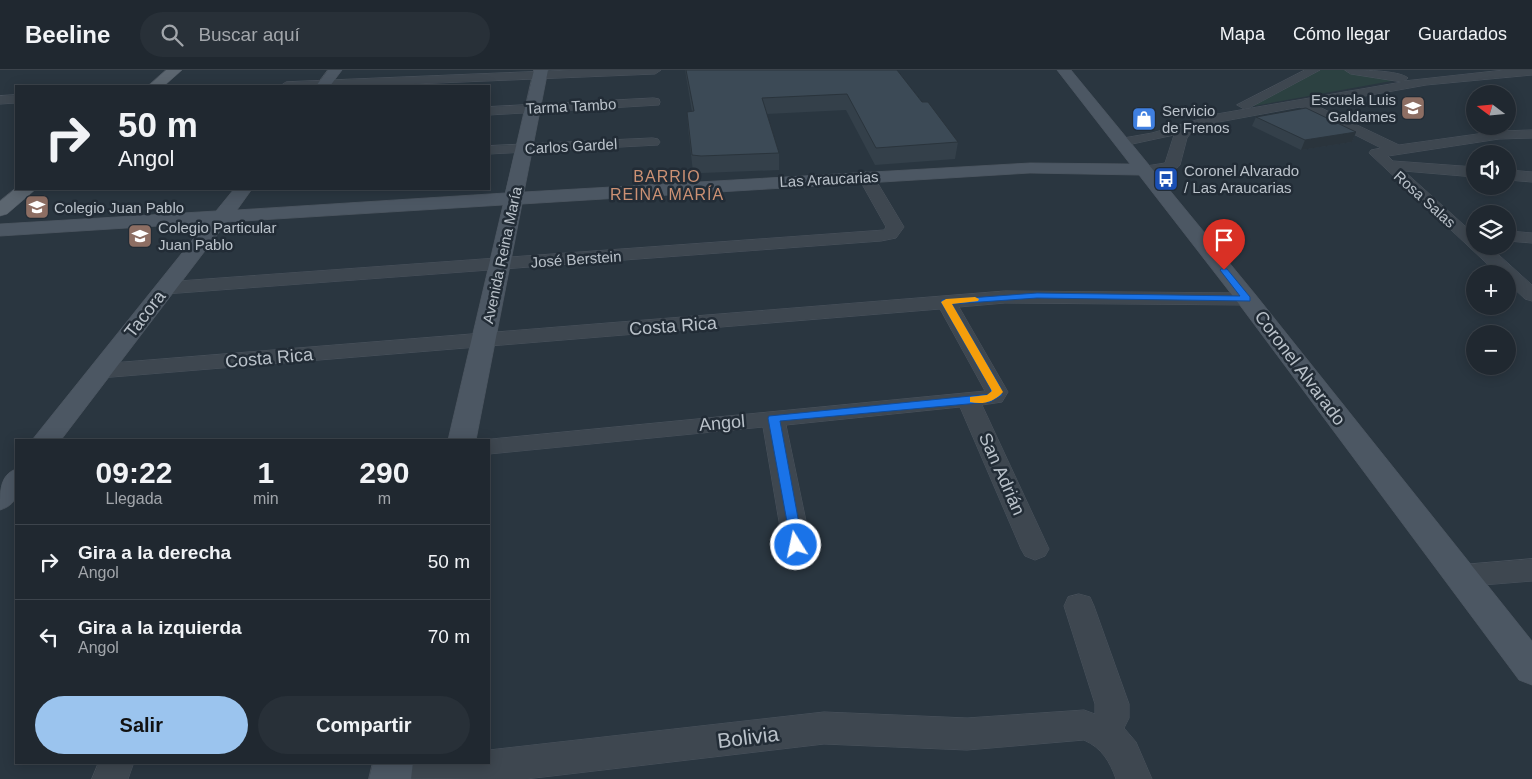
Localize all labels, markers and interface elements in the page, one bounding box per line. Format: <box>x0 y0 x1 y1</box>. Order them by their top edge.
search box <box>140 12 490 57</box>
text: Beeline <box>25 21 110 48</box>
icon: search <box>158 21 186 49</box>
text: Buscar aquí <box>198 24 300 45</box>
text: Mapa <box>1220 24 1265 44</box>
text: Cómo llegar <box>1293 24 1390 44</box>
text: Guardados <box>1418 24 1507 44</box>
north arrow <box>1466 85 1516 135</box>
map controls <box>1466 85 1516 375</box>
place label: Escuela Luis Galdames <box>1311 91 1396 125</box>
street label: Tarma Tambo <box>525 95 617 117</box>
school or university icon: Escuela Luis Galdames <box>1400 95 1426 121</box>
place label: Servicio de Frenos <box>1162 102 1230 136</box>
icon: right <box>35 105 100 170</box>
text: 50 m <box>118 105 198 144</box>
shop icon: Servicio de Frenos <box>1131 106 1157 132</box>
street label: Carlos Gardel <box>524 135 618 157</box>
button: sound <box>1466 145 1516 195</box>
text: Angol <box>118 146 174 171</box>
place label: Coronel Alvarado / Las Araucarias <box>1184 162 1299 196</box>
bus stop icon: Coronel Alvarado / Las Araucarias <box>1153 166 1179 192</box>
street label: Rosa Salas <box>1391 167 1459 231</box>
district label: BARRIO REINA MARÍA <box>610 168 724 203</box>
street label: Las Araucarias <box>779 168 879 190</box>
street label: Avenida Reina María <box>479 184 525 325</box>
school or university icon: Colegio Juan Pablo <box>24 194 50 220</box>
place label: Colegio Juan Pablo <box>54 199 184 216</box>
button: layers <box>1466 205 1516 255</box>
place label: Colegio Particular Juan Pablo <box>158 219 276 253</box>
pin <box>1203 219 1245 270</box>
school or university icon: Colegio Particular Juan Pablo <box>127 223 153 249</box>
icon: arrive <box>1210 226 1238 254</box>
street label: José Berstein <box>530 247 622 271</box>
button: + <box>1466 265 1516 315</box>
street label: Tacora <box>120 286 170 341</box>
street label: Coronel Alvarado <box>1250 307 1350 429</box>
street label: Costa Rica <box>628 313 719 339</box>
button: − <box>1466 325 1516 375</box>
street label: Costa Rica <box>224 344 315 372</box>
street label: Angol <box>698 411 746 435</box>
street label: San Adrián <box>975 430 1029 518</box>
text: 09:22 <box>96 456 172 489</box>
text: 1 <box>257 456 274 489</box>
text: 290 <box>359 456 409 489</box>
text: Llegada <box>105 490 162 507</box>
text: min <box>253 490 279 507</box>
text: m <box>378 490 391 507</box>
position arrow <box>769 518 821 570</box>
text: Gira a la derecha <box>78 542 231 563</box>
icon: right <box>35 548 63 576</box>
text: 50 m <box>428 551 470 572</box>
text: Angol <box>78 564 119 581</box>
text: Gira a la izquierda <box>78 617 242 638</box>
icon: left <box>35 623 63 651</box>
text: 70 m <box>428 626 470 647</box>
text: Angol <box>78 639 119 656</box>
button: Salir <box>35 696 248 754</box>
button: Compartir <box>258 696 470 754</box>
street label: Bolivia <box>716 722 780 752</box>

